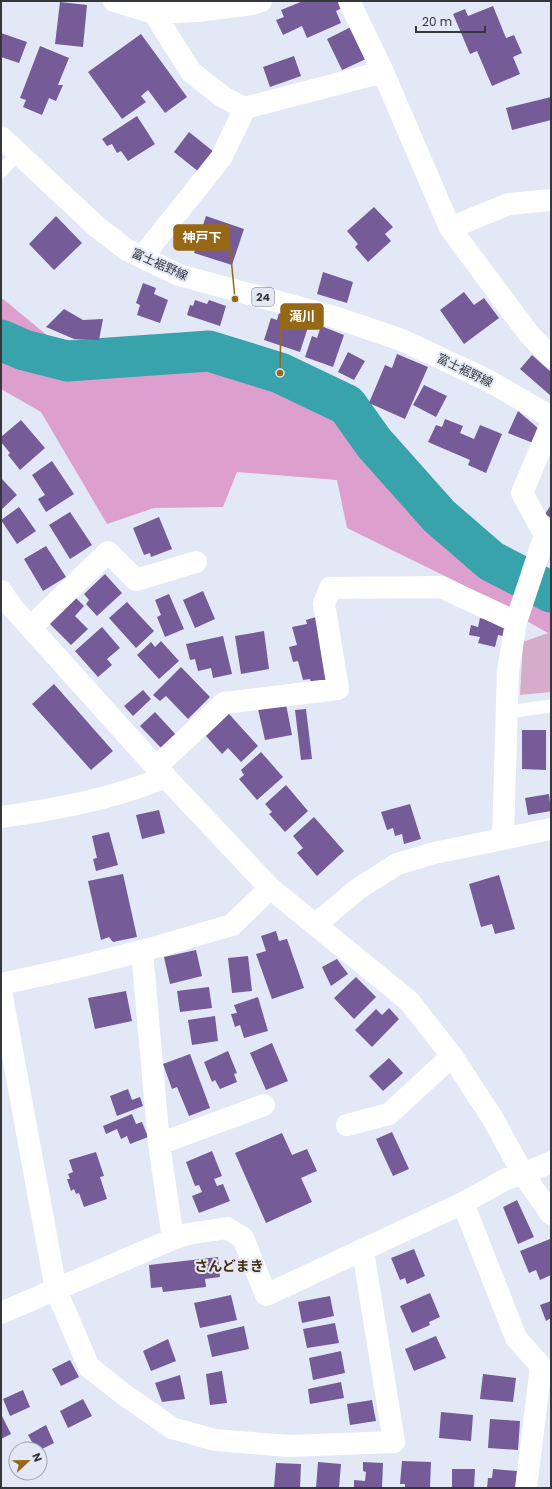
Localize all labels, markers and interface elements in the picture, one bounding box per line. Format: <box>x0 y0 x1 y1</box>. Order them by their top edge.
scale bar <box>416 8 485 34</box>
text: 20 m <box>422 13 452 30</box>
callout: 神戸下 <box>174 225 229 250</box>
text: 神戸下 <box>182 228 222 247</box>
street label: 富士裾野線 <box>129 244 191 284</box>
road number: 24 <box>252 288 274 306</box>
callout: 滝川 <box>281 304 323 329</box>
text: 滝川 <box>289 307 315 326</box>
street label: 富士裾野線 <box>434 349 496 391</box>
district label: さんどまき <box>194 1256 264 1276</box>
north arrow <box>8 1441 48 1481</box>
text: N <box>28 1450 46 1464</box>

